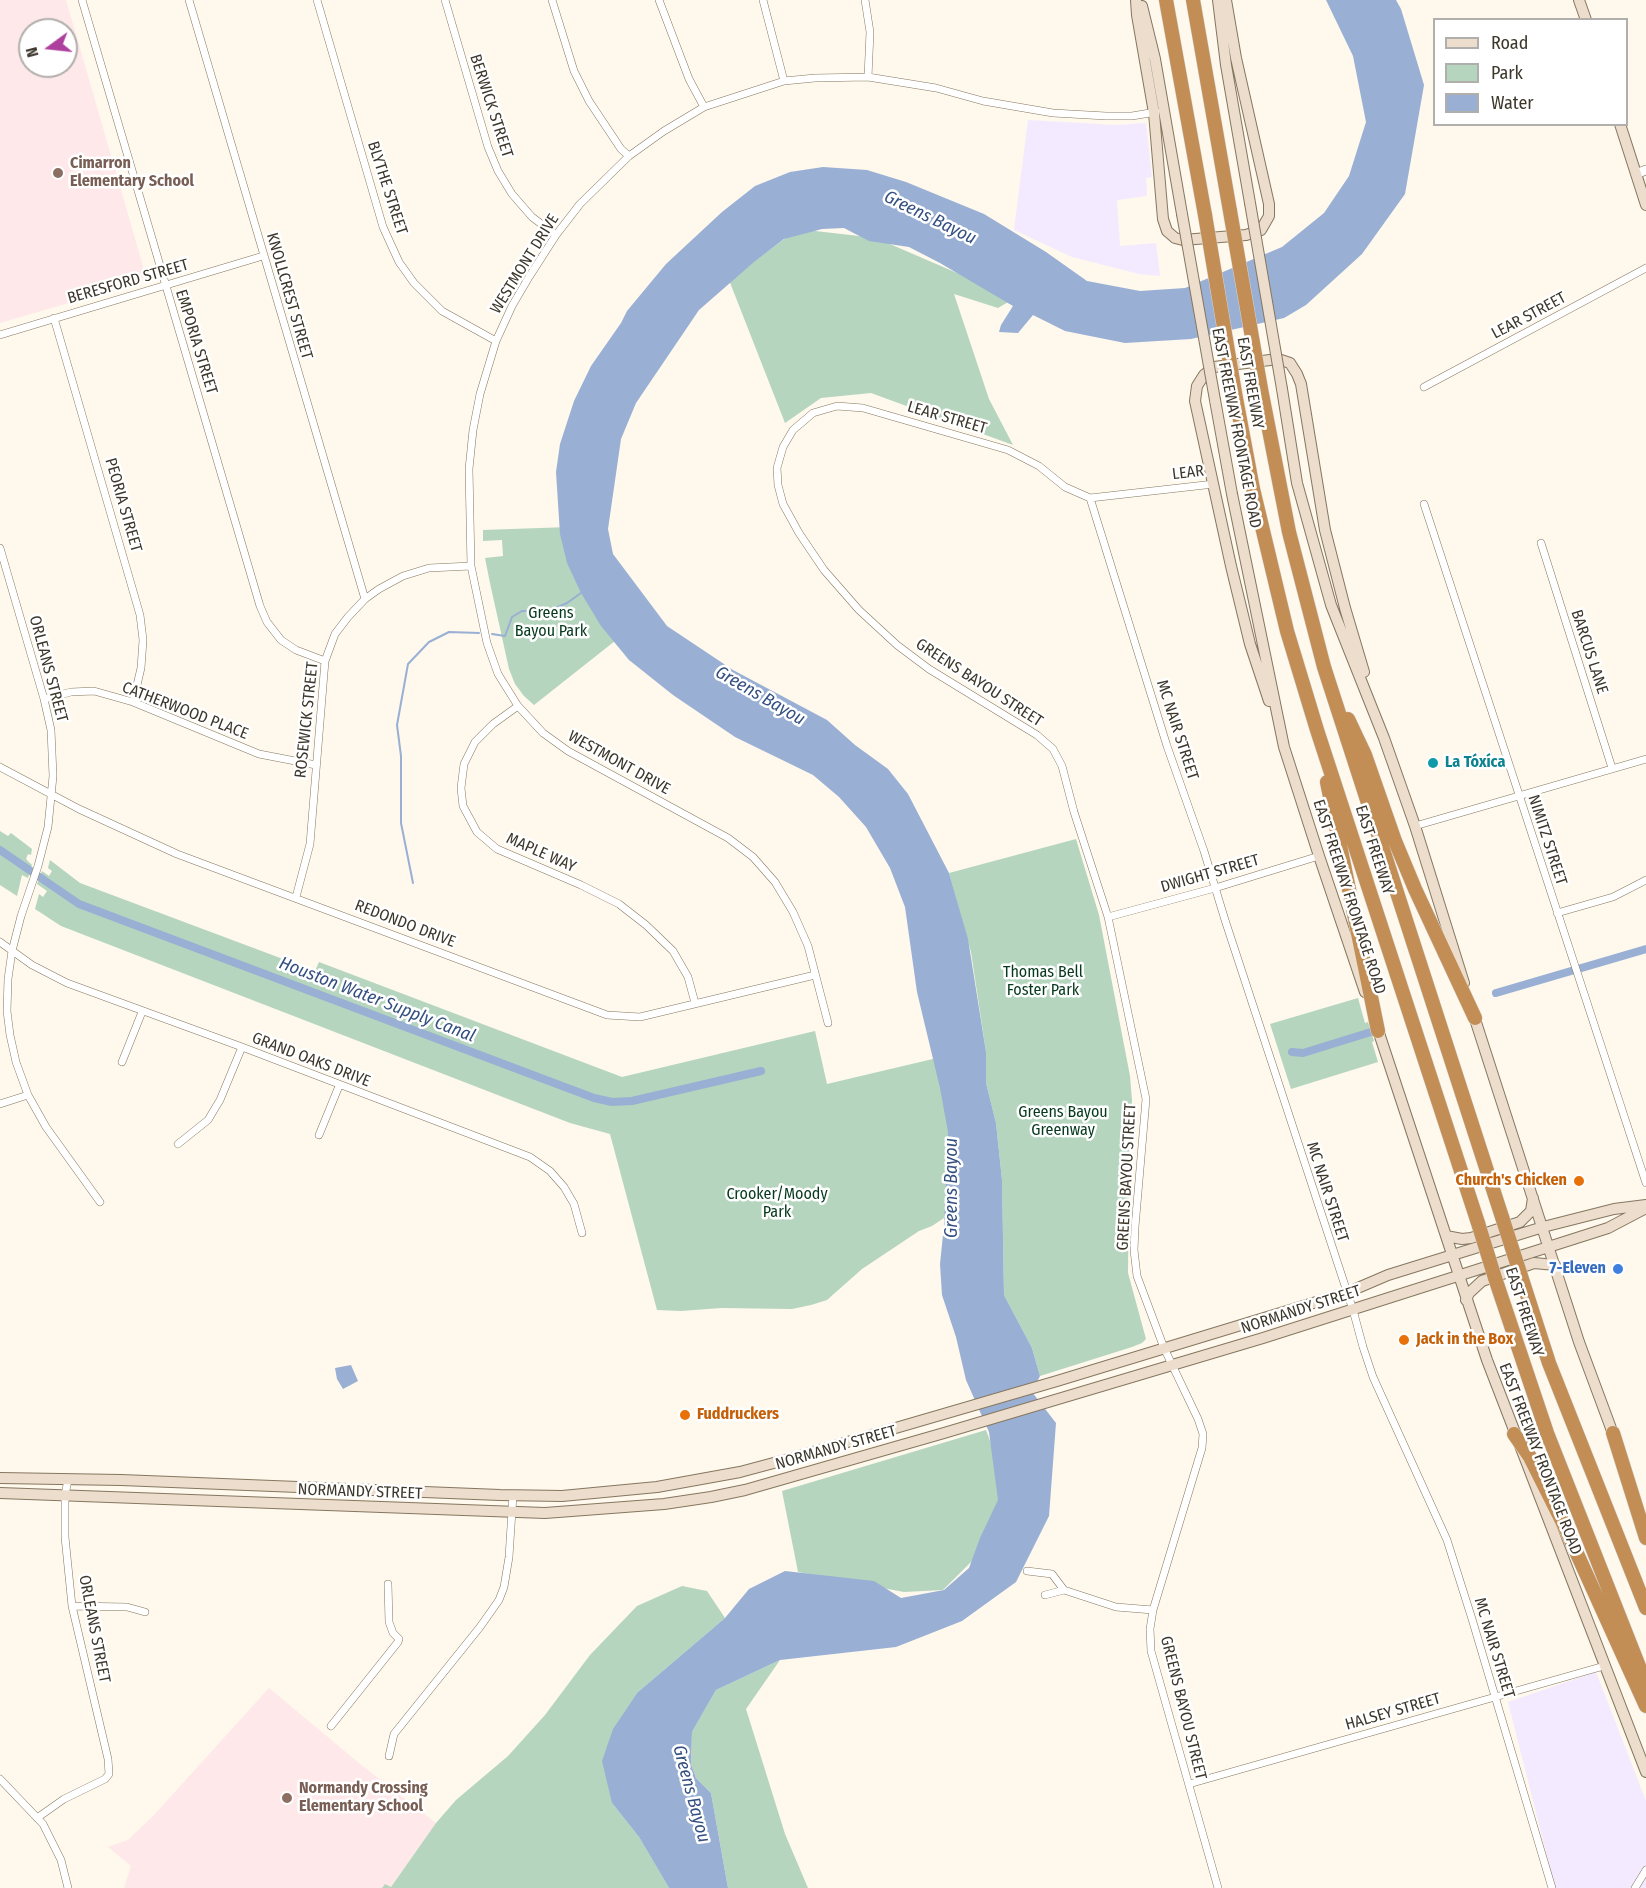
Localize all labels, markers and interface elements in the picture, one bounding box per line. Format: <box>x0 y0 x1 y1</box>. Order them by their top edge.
north arrow <box>18 18 78 78</box>
legend <box>1433 18 1628 126</box>
text: Road <box>1491 32 1528 54</box>
text: N <box>22 45 42 59</box>
street label: BERWICK STREET <box>465 52 517 160</box>
text: Park <box>1491 62 1523 84</box>
text: Water <box>1491 92 1534 114</box>
street label: BLYTHE STREET <box>363 139 411 237</box>
place label: Cimarron Elementary School <box>70 154 194 192</box>
marker: Cimarron Elementary School <box>51 166 65 180</box>
water label: Greens Bayou <box>880 186 980 250</box>
street label: WESTMONT DRIVE <box>487 211 563 317</box>
street label: KNOLLCREST STREET <box>262 231 316 361</box>
street label: BERESFORD STREET <box>65 256 191 308</box>
street label: EMPORIA STREET <box>171 287 221 397</box>
street label: LEAR STREET <box>1488 288 1570 344</box>
street label: EAST FREEWAY FRONTAGE ROAD <box>1207 326 1265 530</box>
street label: EAST FREEWAY <box>1232 336 1268 430</box>
street label: LEAR STREET <box>905 398 989 438</box>
street label: PEORIA STREET <box>100 456 146 554</box>
street label: LEAR <box>1171 462 1205 484</box>
park label: Greens Bayou Park <box>515 604 587 642</box>
street label: BARCUS LANE <box>1566 607 1612 697</box>
street label: ORLEANS STREET <box>25 614 71 724</box>
street label: GREENS BAYOU STREET <box>912 635 1046 731</box>
street label: ROSEWICK STREET <box>291 661 323 779</box>
water label: Greens Bayou <box>711 662 809 730</box>
street label: CATHERWOOD PLACE <box>119 678 251 744</box>
street label: MC NAIR STREET <box>1152 678 1202 782</box>
street label: WESTMONT DRIVE <box>564 727 674 799</box>
place label: La Tóxíca <box>1445 753 1505 773</box>
marker: La Tóxíca <box>1426 756 1440 770</box>
street label: NIMITZ STREET <box>1523 792 1571 888</box>
street label: EAST FREEWAY FRONTAGE ROAD <box>1308 797 1390 997</box>
street label: EAST FREEWAY <box>1351 803 1397 897</box>
street label: MAPLE WAY <box>503 829 579 877</box>
street label: DWIGHT STREET <box>1159 851 1261 897</box>
street label: REDONDO DRIVE <box>352 896 458 952</box>
water label: Houston Water Supply Canal <box>276 953 478 1047</box>
park label: Thomas Bell Foster Park <box>1003 963 1083 1001</box>
street label: GRAND OAKS DRIVE <box>249 1029 373 1091</box>
park label: Greens Bayou Greenway <box>1018 1103 1108 1141</box>
street label: GREENS BAYOU STREET <box>1114 1103 1140 1251</box>
water label: Greens Bayou <box>941 1138 963 1238</box>
street label: MC NAIR STREET <box>1302 1140 1352 1244</box>
place label: Church's Chicken <box>1456 1171 1567 1191</box>
marker: Church's Chicken <box>1572 1174 1586 1188</box>
park label: Crooker/Moody Park <box>726 1185 828 1223</box>
place label: 7-Eleven <box>1550 1259 1606 1279</box>
marker: 7-Eleven <box>1611 1262 1625 1276</box>
street label: EAST FREEWAY <box>1501 1265 1547 1359</box>
street label: NORMANDY STREET <box>1239 1282 1363 1338</box>
place label: Jack in the Box <box>1416 1330 1513 1350</box>
marker: Jack in the Box <box>1397 1333 1411 1347</box>
street label: EAST FREEWAY FRONTAGE ROAD <box>1495 1361 1585 1557</box>
place label: Fuddruckers <box>697 1405 779 1425</box>
marker: Fuddruckers <box>678 1408 692 1422</box>
street label: NORMANDY STREET <box>773 1422 899 1474</box>
street label: NORMANDY STREET <box>297 1480 423 1504</box>
street label: ORLEANS STREET <box>74 1574 114 1684</box>
street label: MC NAIR STREET <box>1470 1595 1518 1701</box>
street label: GREENS BAYOU STREET <box>1156 1634 1210 1782</box>
street label: HALSEY STREET <box>1343 1689 1443 1735</box>
water label: Greens Bayou <box>668 1743 714 1845</box>
place label: Normandy Crossing Elementary School <box>299 1779 428 1817</box>
marker: Normandy Crossing Elementary School <box>280 1791 294 1805</box>

